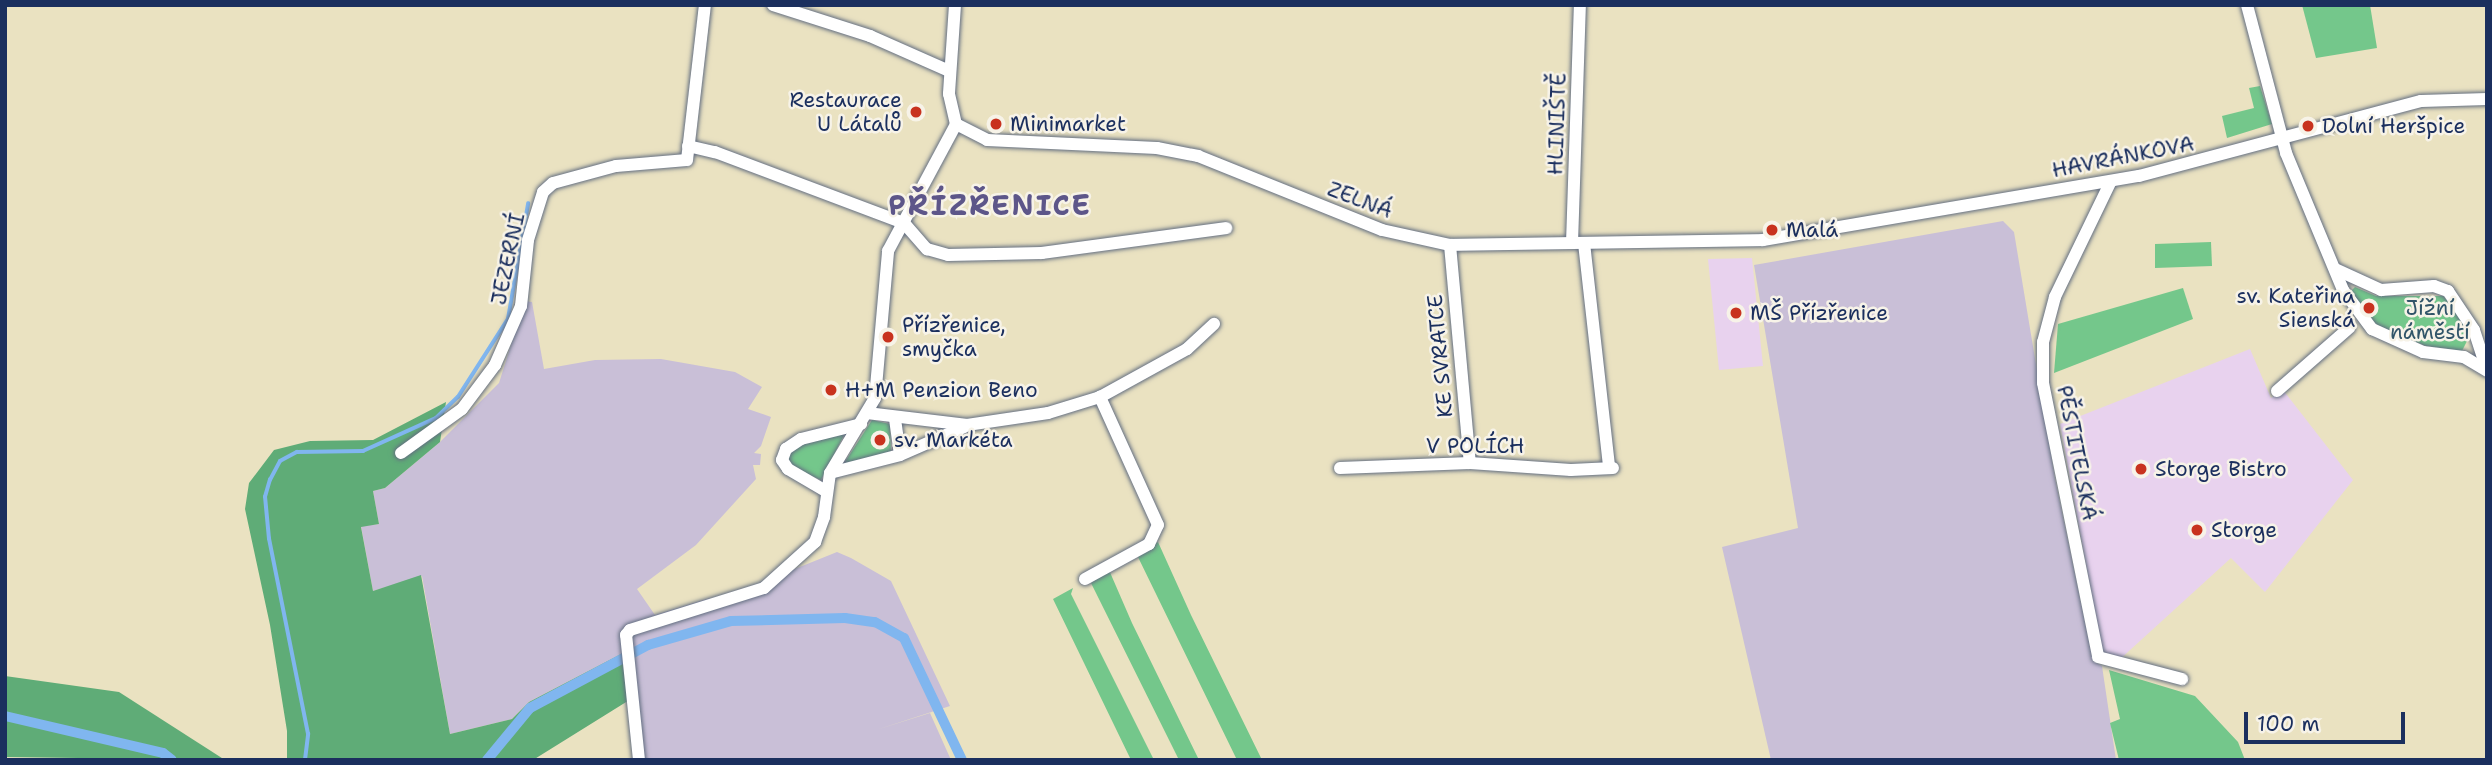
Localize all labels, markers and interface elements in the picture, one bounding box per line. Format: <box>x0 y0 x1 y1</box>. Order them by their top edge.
street label: HLINIŠTĚ <box>1543 72 1571 176</box>
place label: Restaurace U Látalů <box>789 87 902 137</box>
marker: Restaurace U Látalů <box>908 104 924 120</box>
place label: Minimarket <box>1010 111 1126 137</box>
place label: Dolní Heršpice <box>2322 113 2465 139</box>
marker: Minimarket <box>988 116 1004 132</box>
marker: Dolní Heršpice <box>2300 118 2316 134</box>
street label: HAVRÁNKOVA <box>2050 131 2196 183</box>
street label: ZELNÁ <box>1324 176 1396 224</box>
district label: PŘÍZŘENICE <box>889 188 1091 222</box>
street label: JEZERNÍ <box>486 211 530 307</box>
place label: Malá <box>1786 217 1838 243</box>
marker: Malá <box>1764 222 1780 238</box>
place label: sv. Kateřina Sienská <box>2236 283 2355 333</box>
street label: KE SVRATCE <box>1422 293 1458 419</box>
park label: Jížní náměstí <box>2390 295 2470 345</box>
place label: MŠ Přízřenice <box>1750 300 1888 326</box>
marker: sv. Kateřina Sienská <box>2361 300 2377 316</box>
marker: MŠ Přízřenice <box>1728 305 1744 321</box>
place label: Přízřenice, smyčka <box>902 312 1006 362</box>
marker: Přízřenice, smyčka <box>880 329 896 345</box>
place label: H+M Penzion Beno <box>845 377 1038 403</box>
marker: H+M Penzion Beno <box>823 382 839 398</box>
street label: PĚSTITELSKÁ <box>2052 383 2102 523</box>
place label: sv. Markéta <box>894 427 1013 453</box>
marker: sv. Markéta <box>872 432 888 448</box>
street label: V POLÍCH <box>1426 433 1524 459</box>
place label: Storge Bistro <box>2155 456 2287 482</box>
marker: Storge Bistro <box>2133 461 2149 477</box>
place label: Storge <box>2211 517 2277 543</box>
marker: Storge <box>2189 522 2205 538</box>
scale bar <box>2247 698 2408 742</box>
text: 100 m <box>2257 710 2320 738</box>

